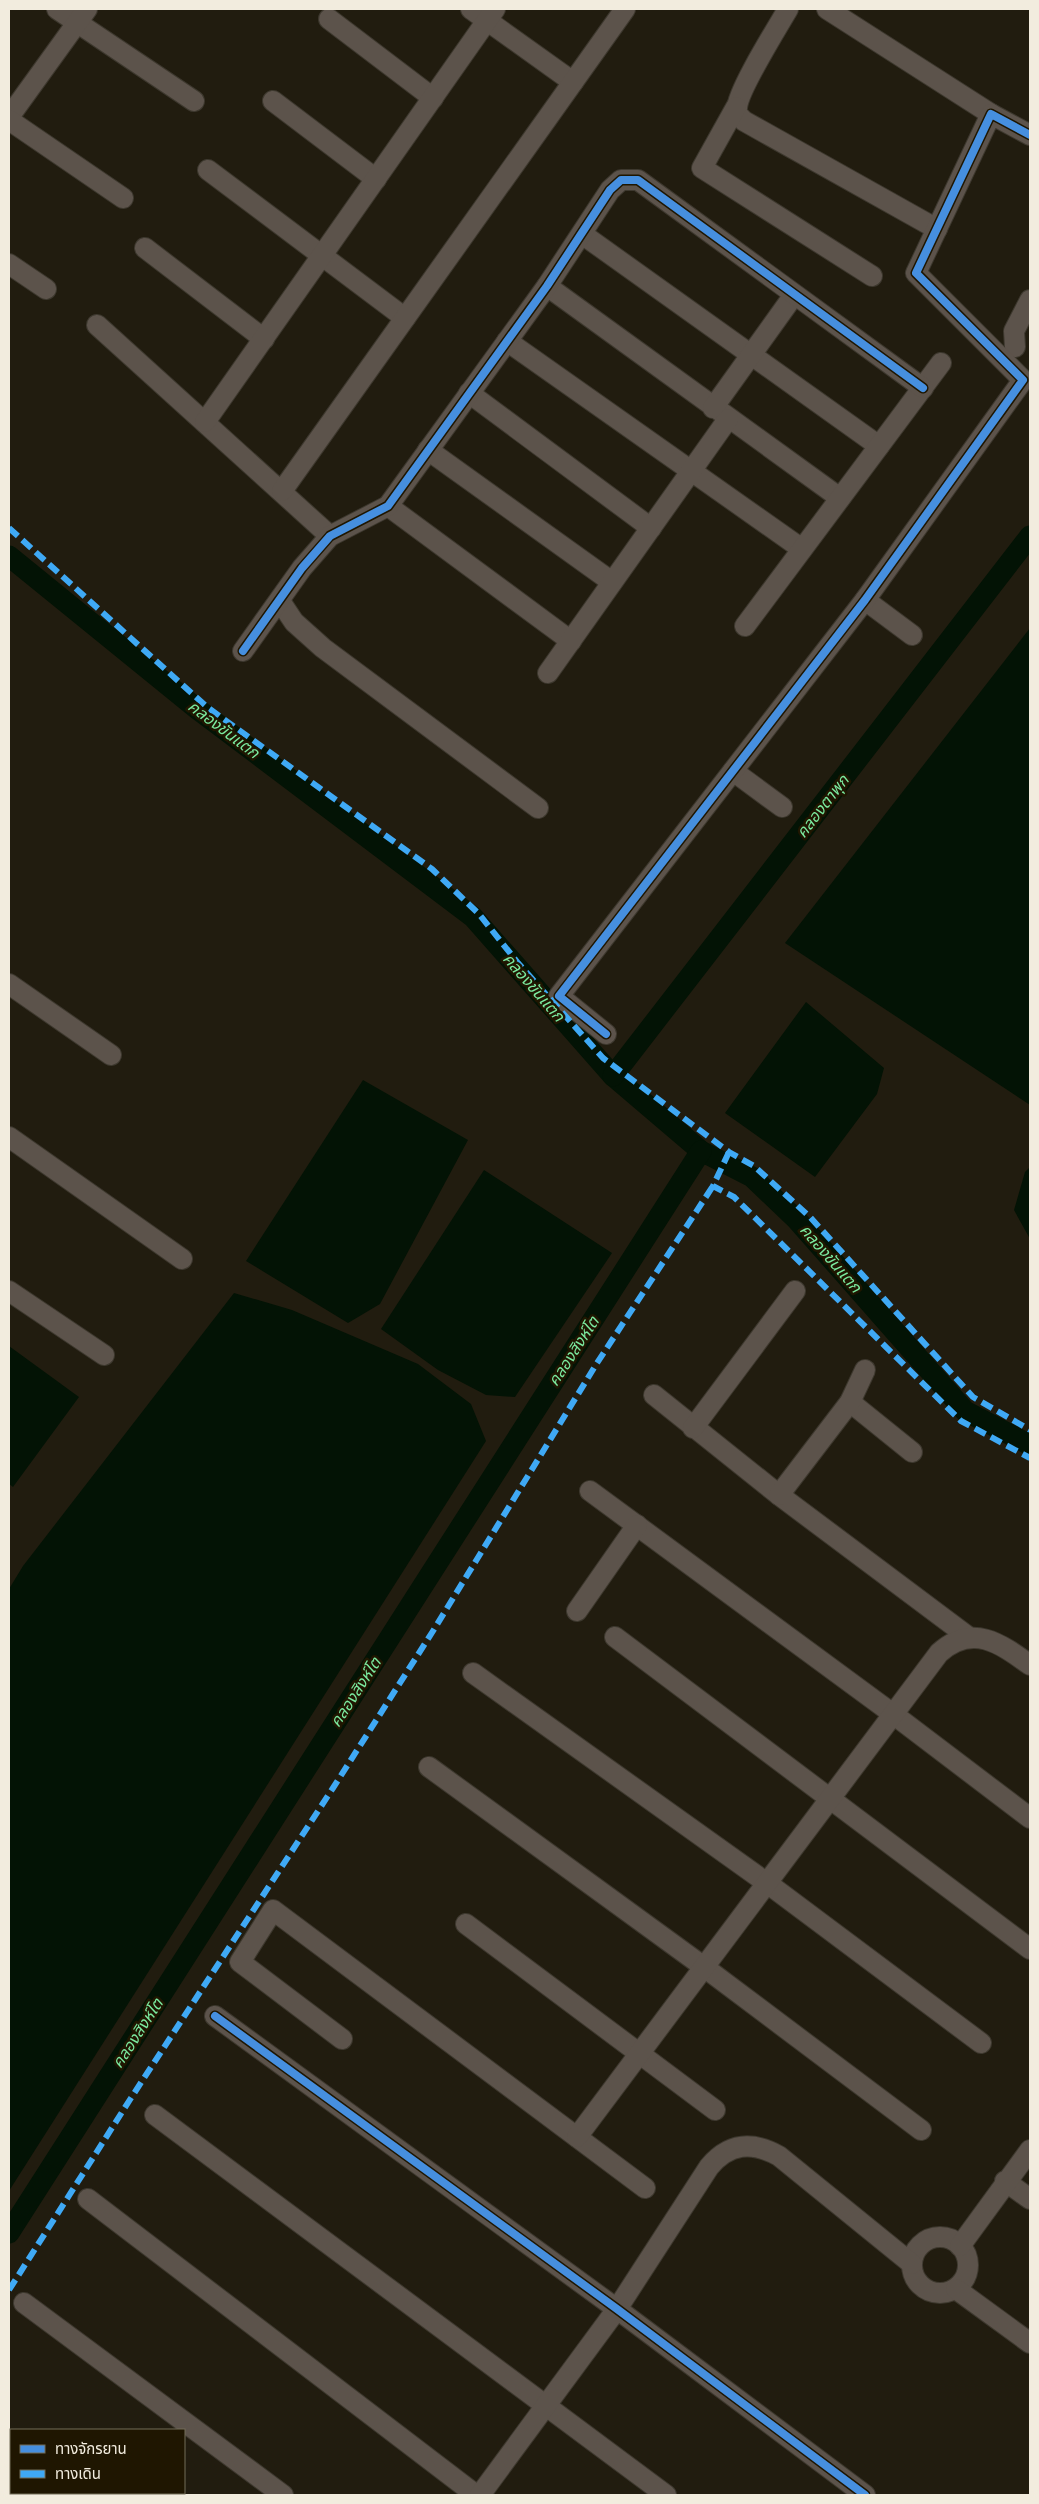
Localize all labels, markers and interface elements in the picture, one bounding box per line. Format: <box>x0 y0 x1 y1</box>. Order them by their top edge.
water label: คลองขันแตก <box>184 697 264 763</box>
water label: คลองตาพุก <box>792 770 854 842</box>
water label: คลองขันแตก <box>499 949 569 1026</box>
water label: คลองขันแตก <box>796 1220 866 1297</box>
water label: คลองสิงห์โต <box>544 1312 603 1390</box>
water label: คลองสิงห์โต <box>326 1653 385 1731</box>
water label: คลองสิงห์โต <box>108 1994 167 2072</box>
legend <box>10 2429 185 2494</box>
text: ทางจักรยาน <box>55 2440 127 2458</box>
text: ทางเดิน <box>55 2465 101 2483</box>

